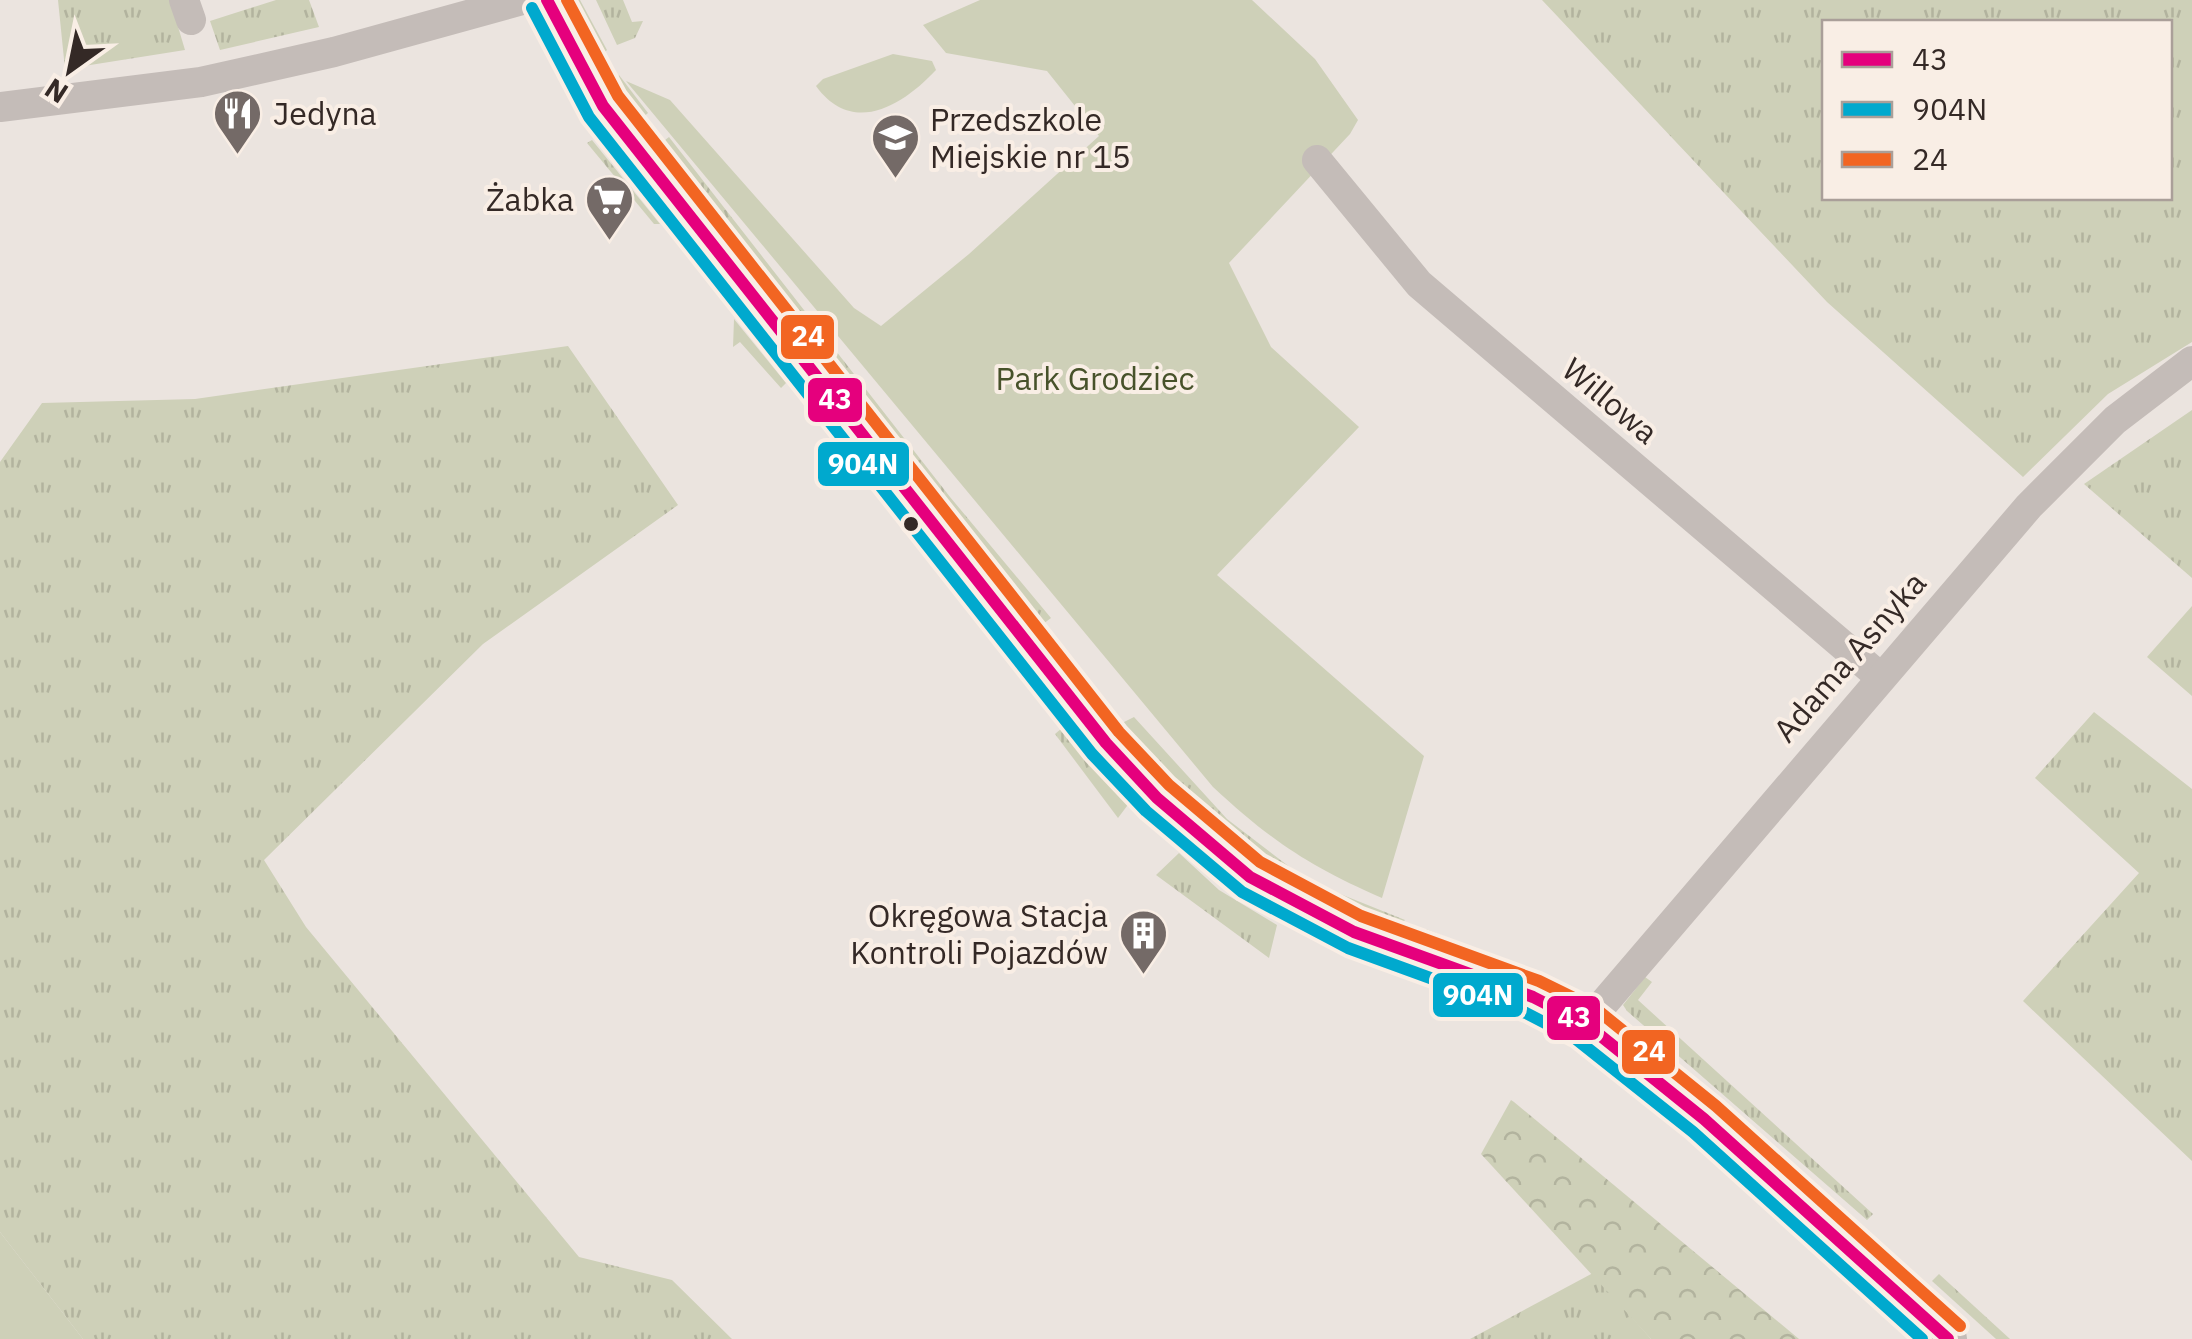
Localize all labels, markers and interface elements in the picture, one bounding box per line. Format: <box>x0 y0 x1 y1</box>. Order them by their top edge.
north arrow <box>20 20 120 120</box>
legend <box>1822 20 2172 200</box>
text: 43 <box>1912 39 1948 78</box>
text: N <box>38 70 75 112</box>
restaurant icon: Jedyna <box>212 88 264 156</box>
text: 904N <box>1912 89 1987 128</box>
place label: Jedyna <box>273 92 377 134</box>
place label: Przedszkole Miejskie nr 15 <box>930 98 1131 177</box>
school or university icon: Przedszkole Miejskie nr 15 <box>869 112 921 180</box>
text: 24 <box>1912 139 1948 178</box>
supermarket icon: Żabka <box>583 174 635 242</box>
place label: Żabka <box>486 178 574 220</box>
line badge: 24 <box>779 313 836 361</box>
text: 24 <box>791 317 825 354</box>
street label: Willowa <box>1554 348 1667 453</box>
park label: Park Grodziec <box>995 357 1195 399</box>
line badge: 43 <box>806 376 864 424</box>
text: 43 <box>818 380 852 417</box>
line badge: 904N <box>816 440 911 488</box>
text: 904N <box>828 445 898 482</box>
unlabelled marker <box>901 514 921 534</box>
street label: Adama Asnyka <box>1764 562 1935 750</box>
place label: Okręgowa Stacja Kontroli Pojazdów <box>850 894 1108 973</box>
building icon: Okręgowa Stacja Kontroli Pojazdów <box>1117 908 1169 976</box>
line badge: 904N <box>1431 971 1525 1019</box>
text: 904N <box>1443 976 1513 1013</box>
line badge: 43 <box>1545 994 1602 1042</box>
text: 43 <box>1557 998 1591 1035</box>
line badge: 24 <box>1620 1028 1677 1076</box>
text: 24 <box>1632 1032 1666 1069</box>

